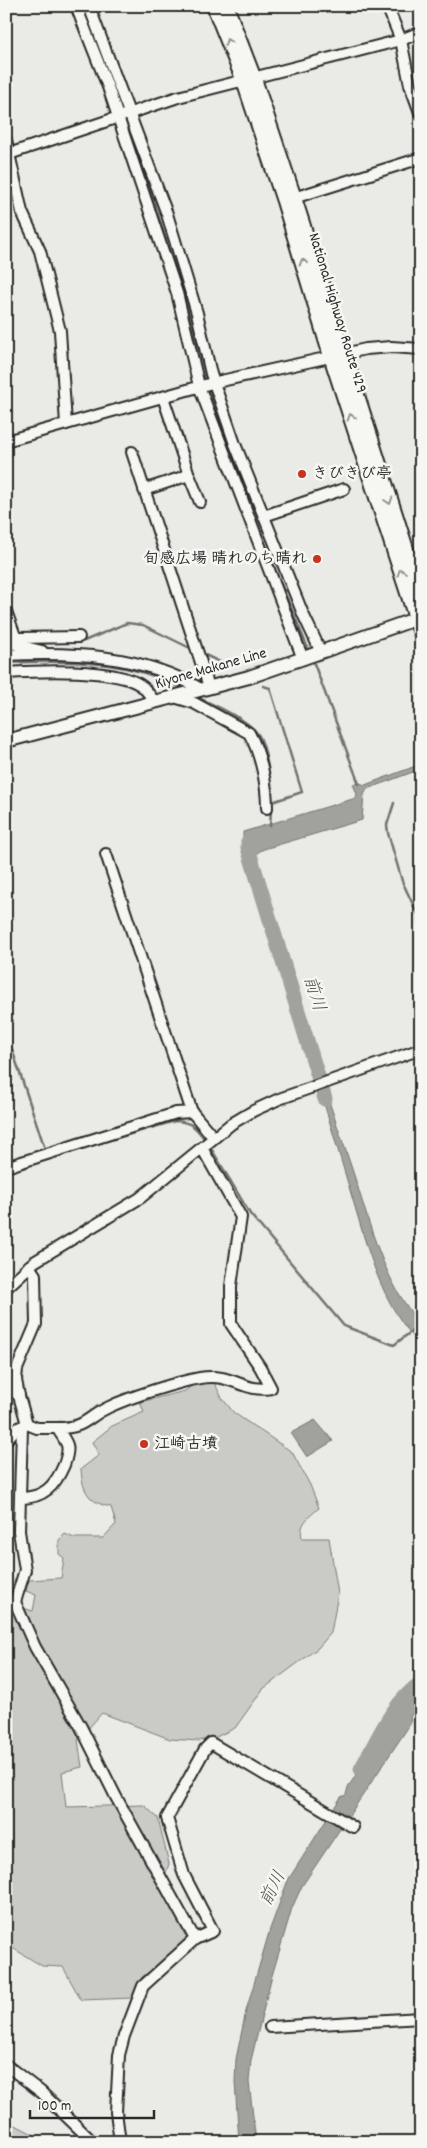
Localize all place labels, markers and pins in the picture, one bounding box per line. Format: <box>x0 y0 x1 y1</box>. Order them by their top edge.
place label: きびきび亭 <box>312 463 392 486</box>
marker: きびきび亭 <box>296 468 308 480</box>
place label: 旬感広場 晴れのち晴れ <box>143 548 307 571</box>
marker: 旬感広場 晴れのち晴れ <box>311 553 323 565</box>
place label: 江崎古墳 <box>154 1433 218 1456</box>
marker: 江崎古墳 <box>138 1438 150 1450</box>

